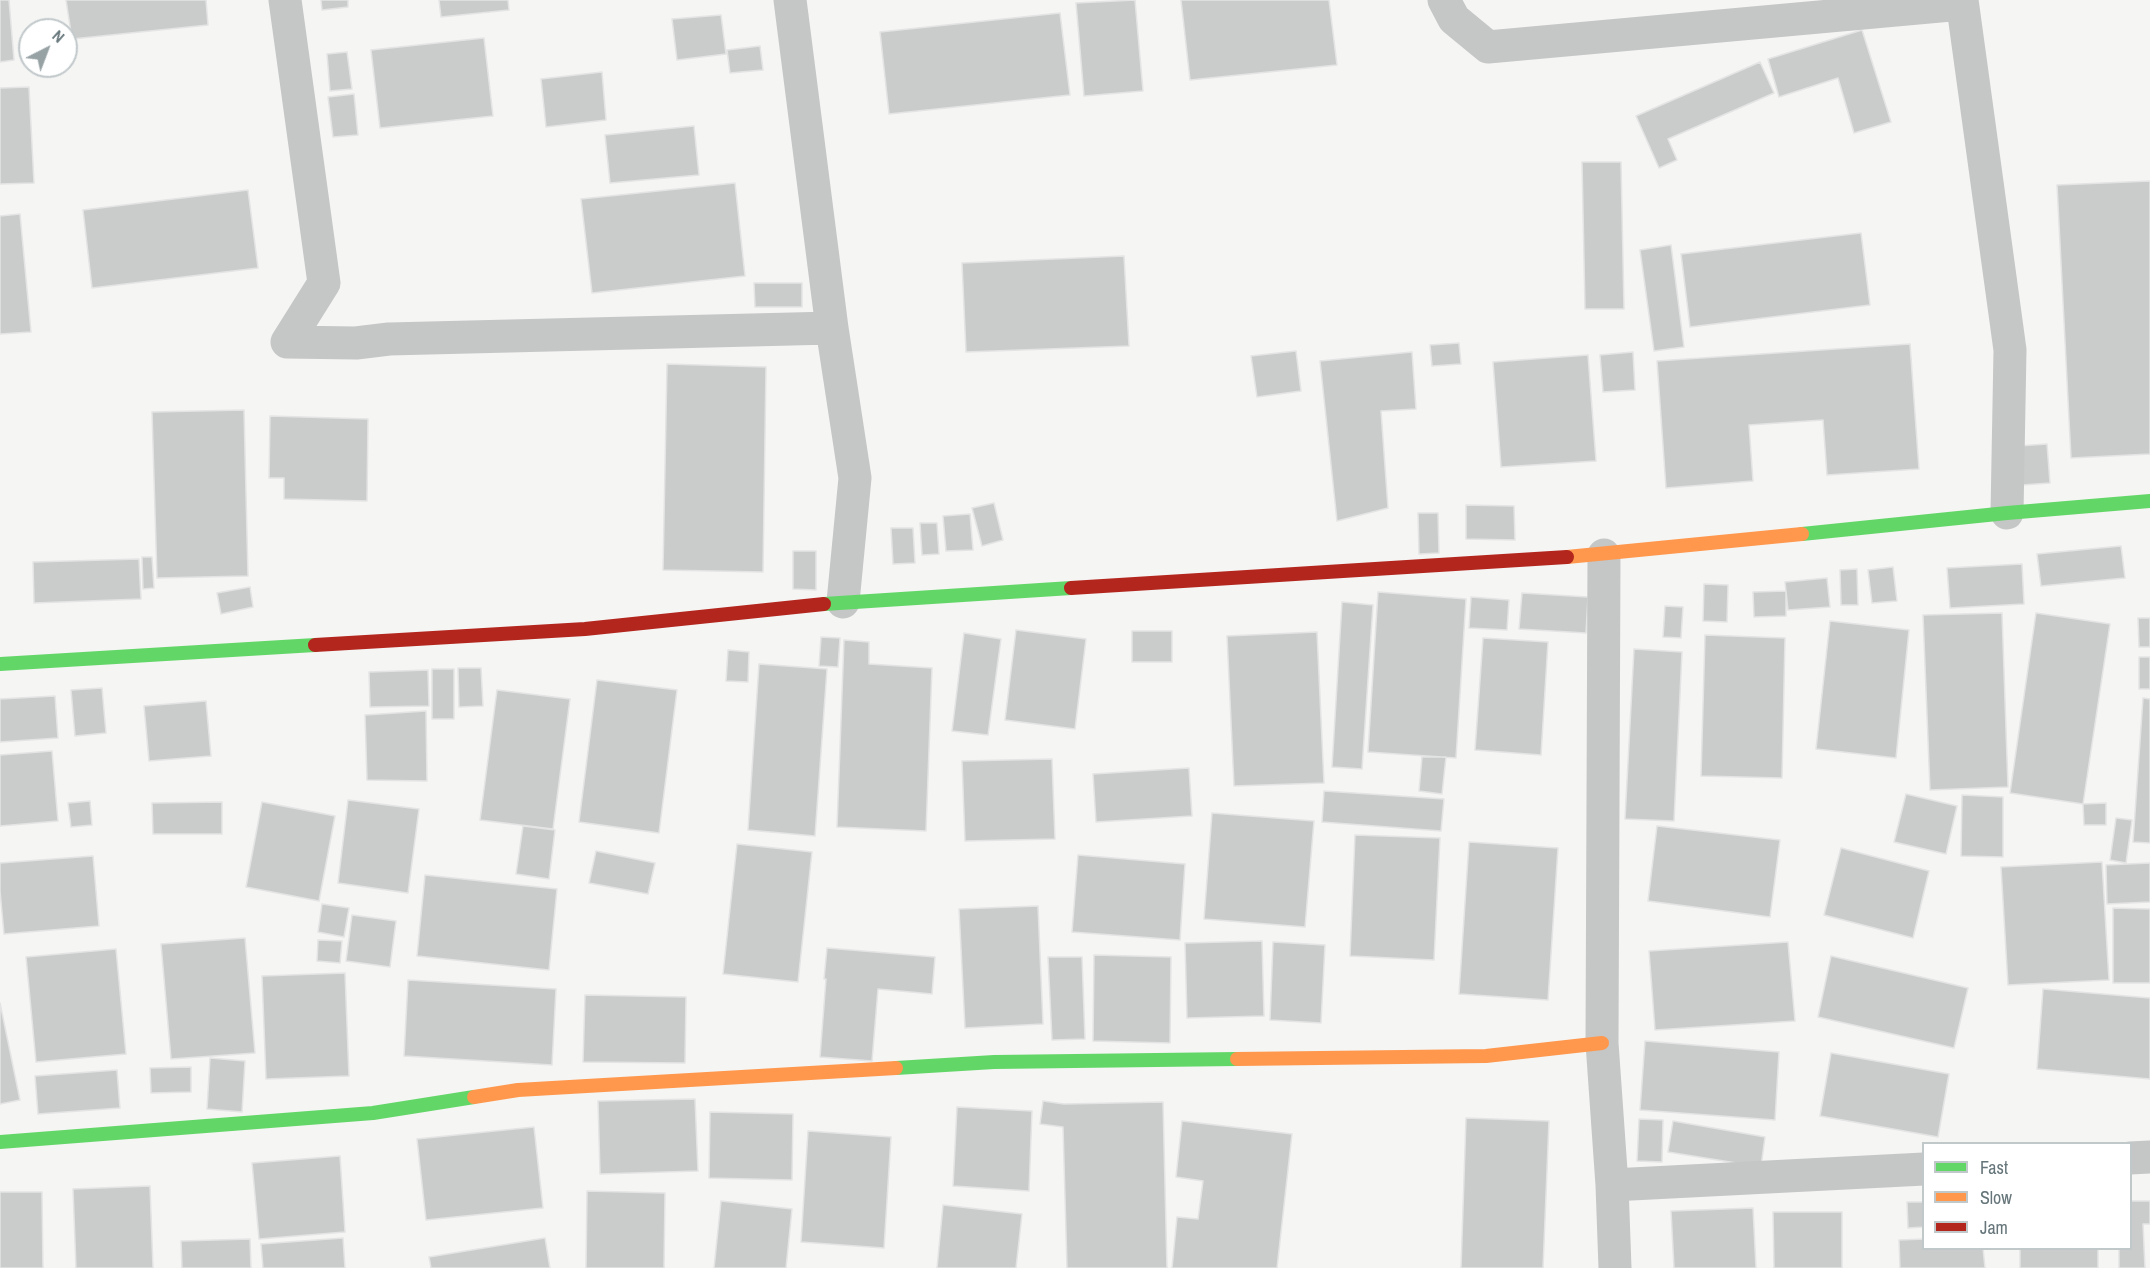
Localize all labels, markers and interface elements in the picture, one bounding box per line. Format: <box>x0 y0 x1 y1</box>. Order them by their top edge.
north arrow <box>18 18 78 78</box>
text: N <box>48 25 70 47</box>
legend <box>1922 1142 2132 1250</box>
text: Fast <box>1980 1155 2008 1180</box>
text: Slow <box>1980 1185 2012 1210</box>
text: Jam <box>1980 1215 2008 1240</box>

